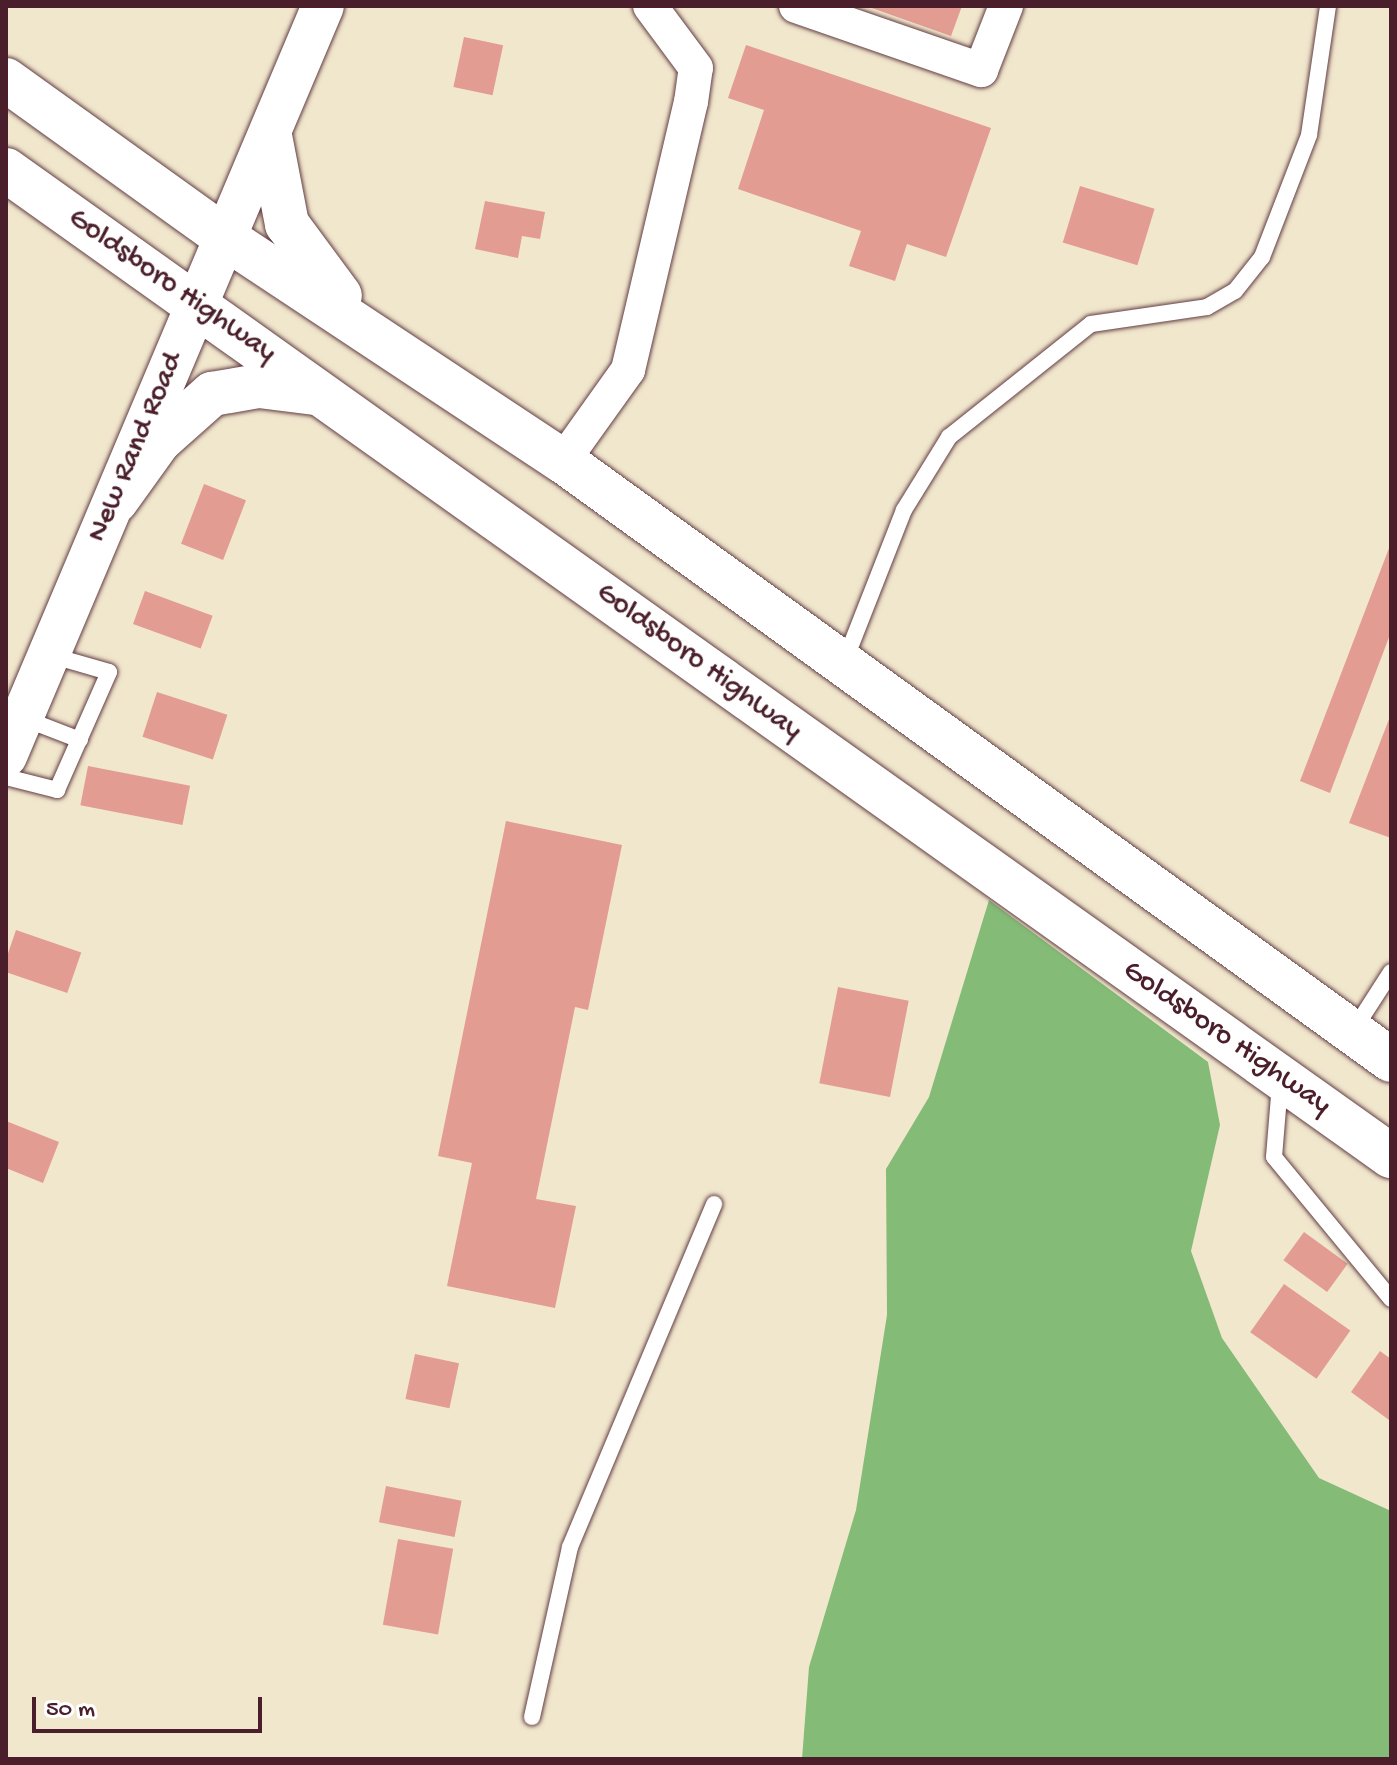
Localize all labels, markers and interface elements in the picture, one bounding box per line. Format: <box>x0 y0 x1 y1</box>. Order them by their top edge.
street label: Goldsboro Highway <box>60 202 282 372</box>
street label: New Rand Road <box>81 348 193 548</box>
street label: Goldsboro Highway <box>588 576 808 750</box>
street label: Goldsboro Highway <box>1115 954 1337 1124</box>
scale bar <box>36 1681 266 1731</box>
text: 50 m <box>46 1696 95 1725</box>

